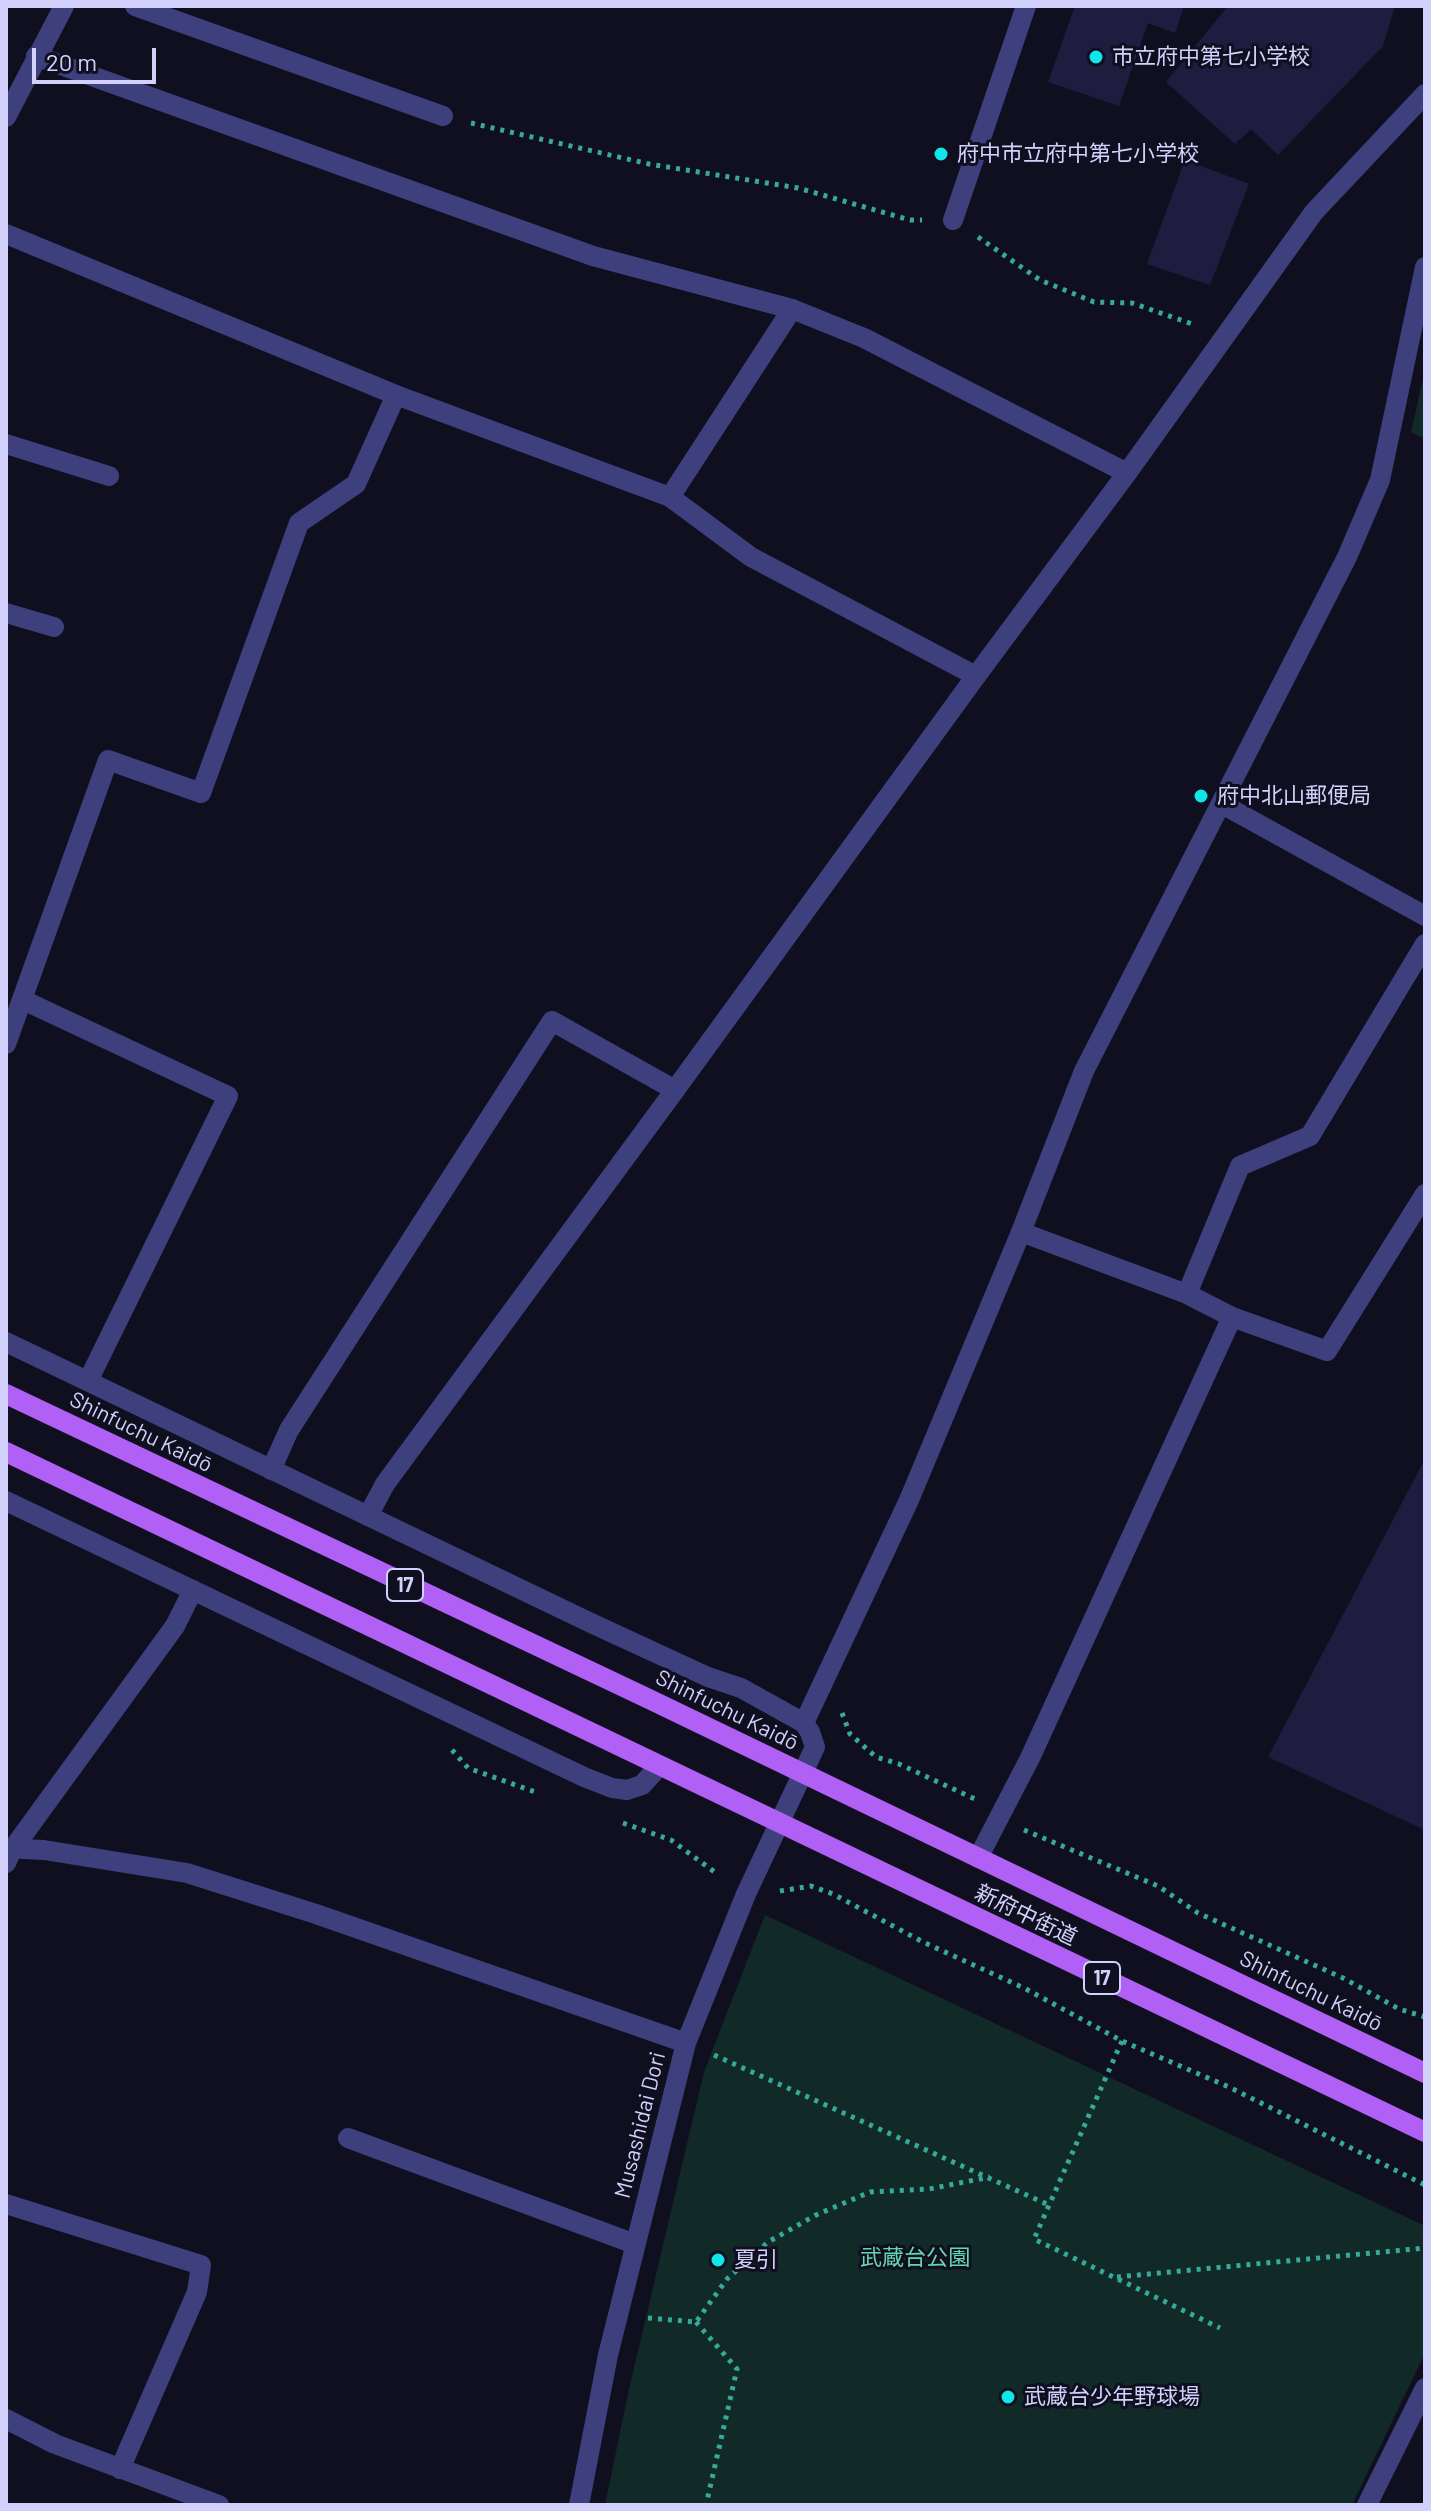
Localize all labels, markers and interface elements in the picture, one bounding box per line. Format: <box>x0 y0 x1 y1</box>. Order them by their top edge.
scale bar <box>36 32 160 82</box>
place label: 市立府中第七小学校 <box>1112 44 1310 70</box>
text: 20 m <box>46 47 97 76</box>
marker: 市立府中第七小学校 <box>1087 48 1105 66</box>
place label: 府中市立府中第七小学校 <box>957 141 1199 167</box>
marker: 府中市立府中第七小学校 <box>932 145 950 163</box>
place label: 府中北山郵便局 <box>1217 783 1371 809</box>
marker: 府中北山郵便局 <box>1192 787 1210 805</box>
street label: Shinfuchu Kaidō <box>65 1386 217 1478</box>
road number: 17 <box>387 1569 423 1601</box>
street label: Shinfuchu Kaidō <box>651 1664 803 1756</box>
street label: 新府中街道 <box>971 1879 1081 1951</box>
street label: Shinfuchu Kaidō <box>1235 1945 1387 2037</box>
road number: 17 <box>1084 1962 1120 1994</box>
street label: Musashidai Dori <box>609 2049 671 2201</box>
park label: 武蔵台公園 <box>860 2245 970 2271</box>
place label: 夏引 <box>734 2247 778 2273</box>
marker: 夏引 <box>709 2251 727 2269</box>
place label: 武蔵台少年野球場 <box>1024 2384 1200 2410</box>
marker: 武蔵台少年野球場 <box>999 2388 1017 2406</box>

